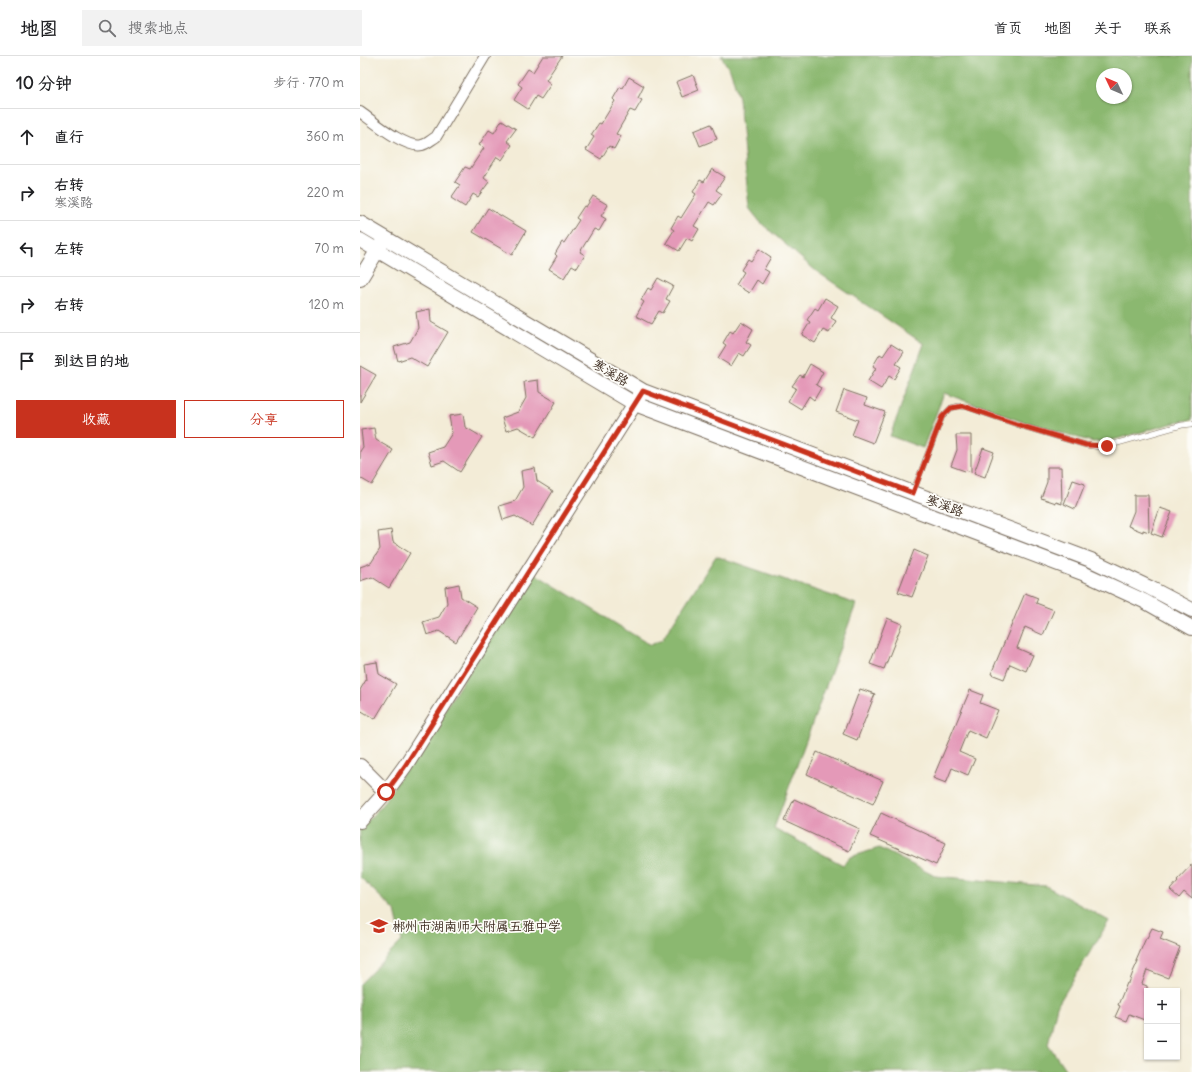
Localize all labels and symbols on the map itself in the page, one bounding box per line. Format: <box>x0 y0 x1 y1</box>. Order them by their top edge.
north arrow <box>1096 68 1132 104</box>
street label: 寒溪路 <box>590 355 632 390</box>
route end <box>1098 437 1116 455</box>
street label: 寒溪路 <box>924 491 966 520</box>
route start <box>377 783 395 801</box>
school or university icon: 郴州市湖南师大附属五雅中学 <box>369 916 389 936</box>
place label: 郴州市湖南师大附属五雅中学 <box>392 918 561 935</box>

